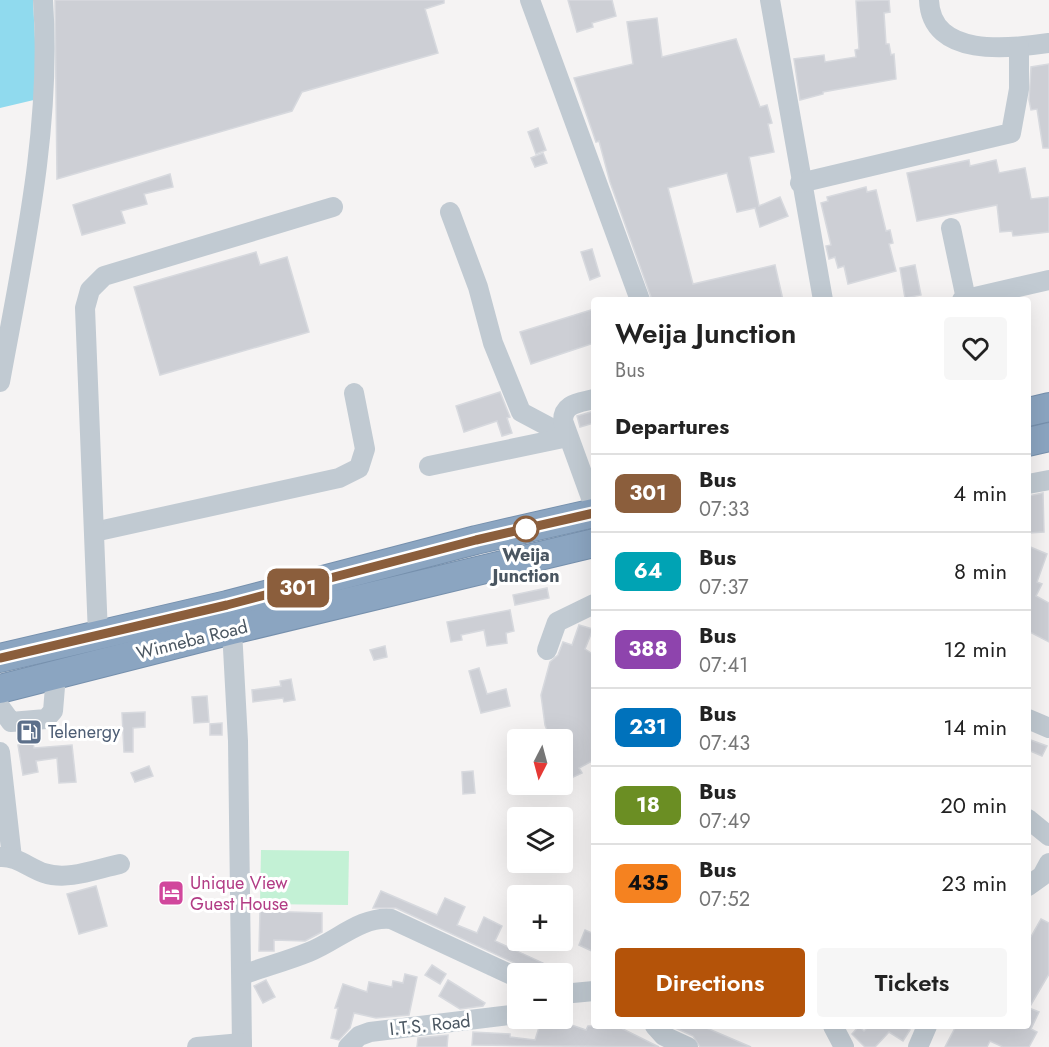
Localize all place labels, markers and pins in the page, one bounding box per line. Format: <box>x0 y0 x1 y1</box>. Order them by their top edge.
marker: Weija Junction <box>513 516 539 542</box>
place label: Weija Junction <box>489 542 560 589</box>
fuel station icon: Telenergy <box>14 717 44 747</box>
place label: Telenergy <box>48 719 120 745</box>
place label: Unique View Guest House <box>190 870 288 917</box>
hotel icon: Unique View Guest House <box>156 878 186 908</box>

